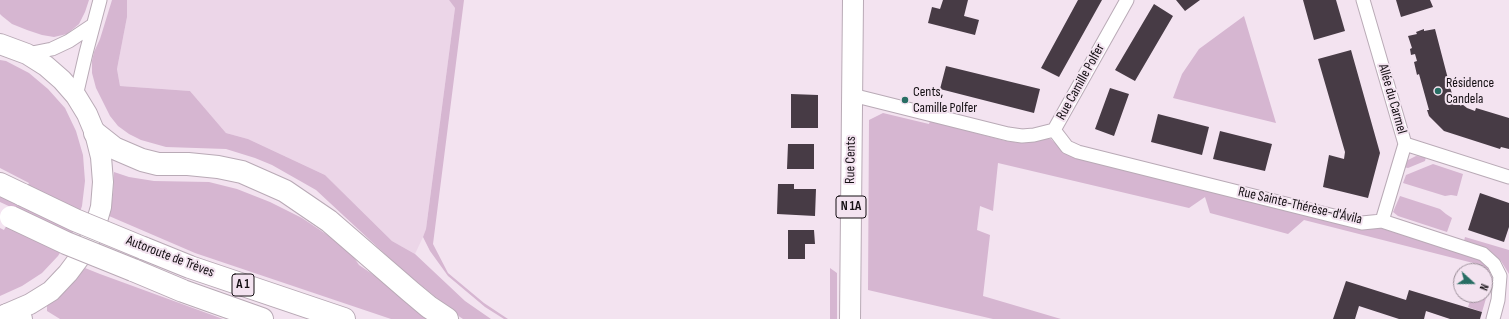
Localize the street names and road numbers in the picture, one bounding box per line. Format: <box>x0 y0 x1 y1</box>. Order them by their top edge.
street label: Rue Camille Polfer <box>1053 41 1109 123</box>
street label: Allée du Carmel <box>1374 62 1410 136</box>
street label: Rue Cents <box>842 136 860 184</box>
street label: Rue Sainte-Thérèse-d'Ávila <box>1236 184 1364 228</box>
road number: N 1A <box>836 196 866 218</box>
street label: Autoroute de Trèves <box>124 233 216 281</box>
road number: A 1 <box>232 274 254 296</box>

